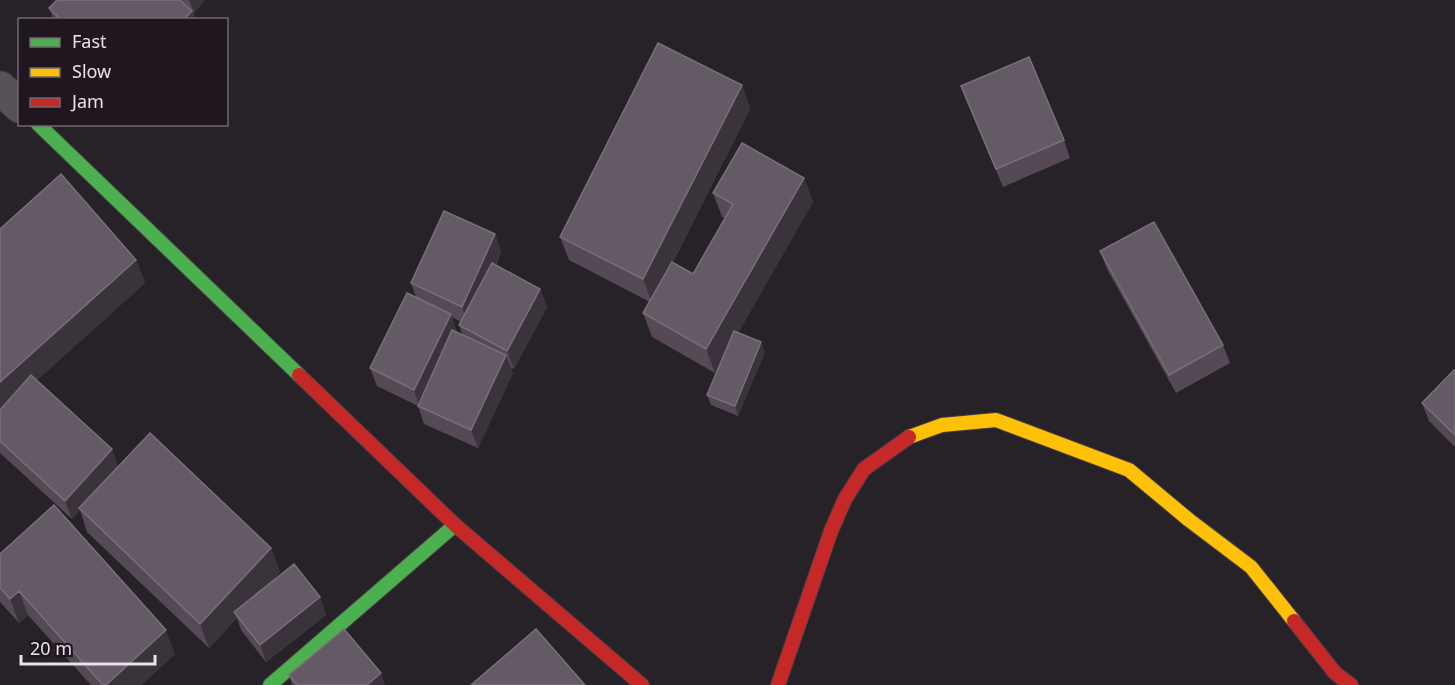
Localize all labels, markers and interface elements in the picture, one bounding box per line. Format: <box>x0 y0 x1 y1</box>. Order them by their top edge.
legend <box>18 18 228 126</box>
text: Fast <box>72 29 107 53</box>
text: Slow <box>72 59 111 83</box>
text: Jam <box>70 89 104 113</box>
scale bar <box>21 628 154 666</box>
text: 20 m <box>30 636 72 660</box>

